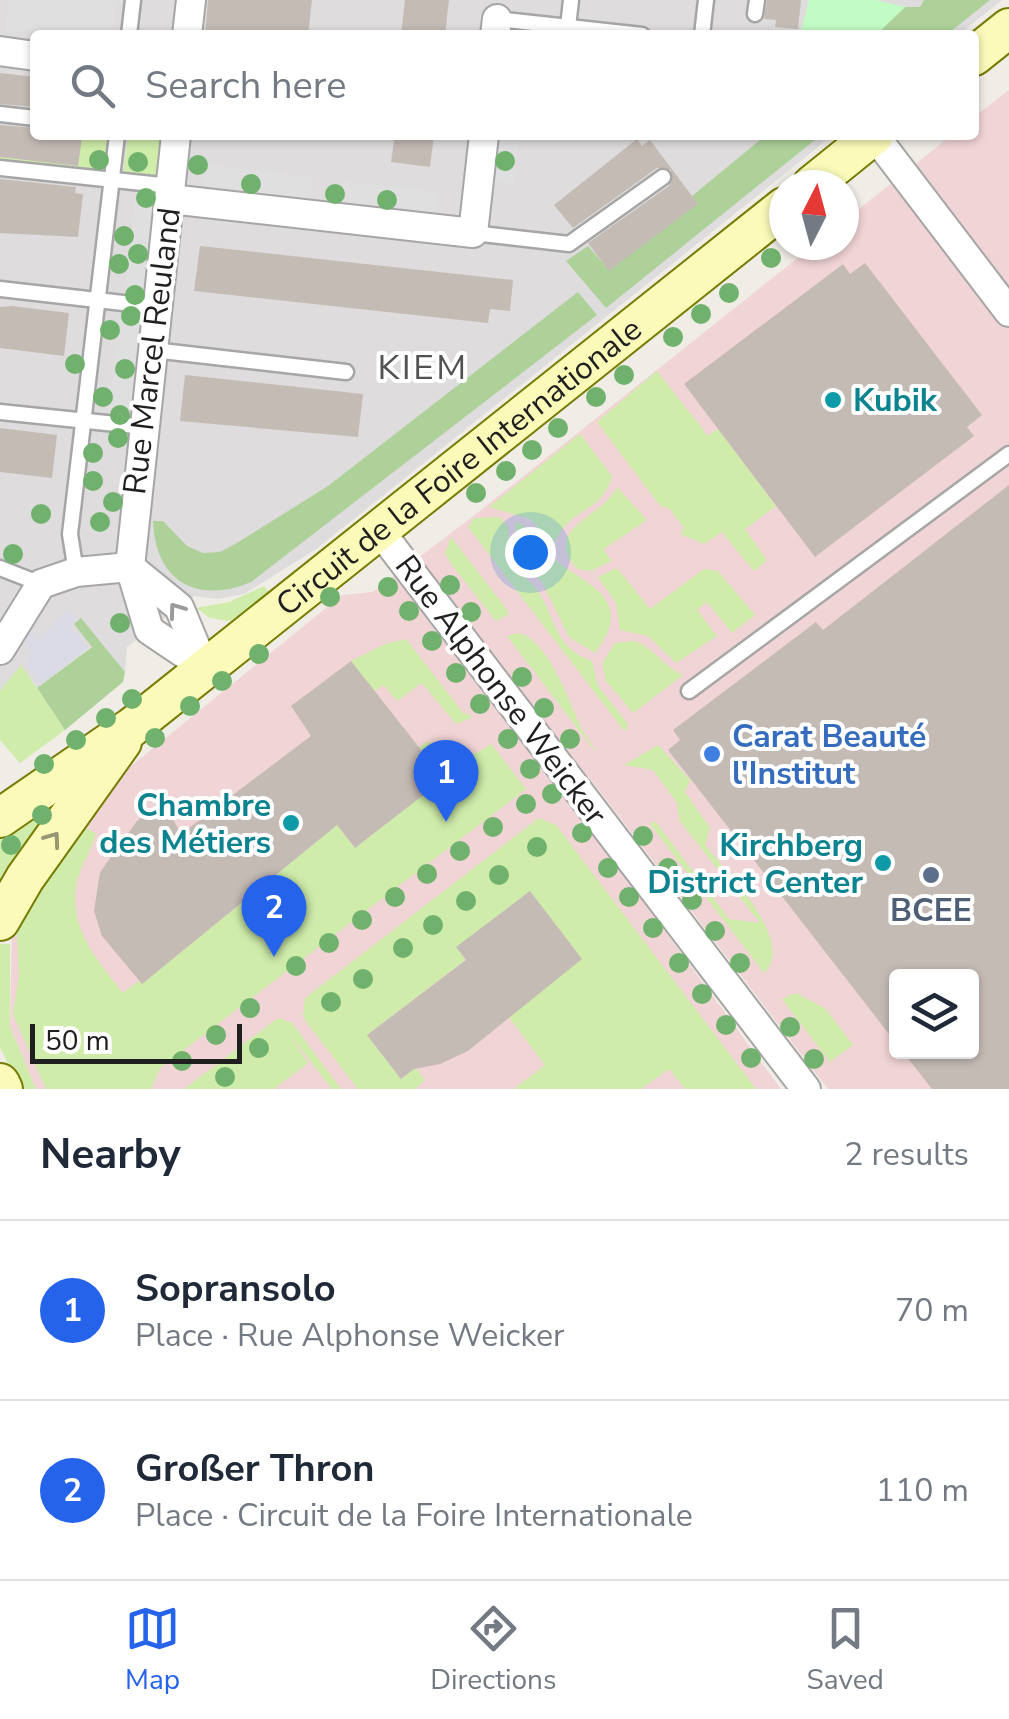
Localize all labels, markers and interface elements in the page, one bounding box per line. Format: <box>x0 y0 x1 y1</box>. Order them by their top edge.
search box <box>30 30 979 140</box>
icon: search <box>65 58 120 113</box>
text: Search here <box>145 60 346 111</box>
north arrow <box>769 170 859 260</box>
street label: Rue Marcel Reuland <box>113 205 191 497</box>
street label: Circuit de la Foire Internationale <box>267 308 650 626</box>
district label: KIEM <box>377 344 469 391</box>
place label: Kubik <box>853 379 938 422</box>
marker: Kubik <box>822 389 844 411</box>
your location <box>505 527 556 578</box>
street label: Rue Alphonse Weicker <box>385 546 617 834</box>
one-way arrow <box>170 603 188 622</box>
place label: Carat Beauté l'Institut <box>732 715 926 795</box>
pin: 1 <box>414 740 478 822</box>
marker: Carat Beauté l'Institut <box>701 743 723 765</box>
place label: Chambre des Métiers <box>99 784 271 864</box>
marker: Chambre des Métiers <box>280 812 302 834</box>
place label: Kirchberg District Center <box>647 824 863 904</box>
one-way arrow <box>40 832 59 851</box>
marker: Kirchberg District Center <box>872 852 894 874</box>
marker: BCEE <box>920 864 942 886</box>
pin: 2 <box>242 874 306 957</box>
place label: BCEE <box>890 889 972 932</box>
map controls <box>889 969 979 1059</box>
button: layers <box>889 969 979 1059</box>
scale bar <box>30 1019 242 1064</box>
text: 50 m <box>45 1022 110 1060</box>
text: Nearby <box>40 1126 181 1183</box>
text: 2 results <box>844 1133 969 1176</box>
text: Sopransolo <box>135 1263 336 1314</box>
text: 1 <box>63 1289 82 1332</box>
text: 70 m <box>895 1289 969 1332</box>
text: Place · Rue Alphonse Weicker <box>135 1314 565 1357</box>
text: Großer Thron <box>135 1443 375 1494</box>
text: 2 <box>63 1469 82 1512</box>
text: 110 m <box>876 1469 969 1512</box>
text: Place · Circuit de la Foire Internationale <box>135 1494 693 1537</box>
tab: Map <box>125 1601 180 1699</box>
tab: Directions <box>430 1601 556 1699</box>
tab: Saved <box>807 1601 884 1699</box>

